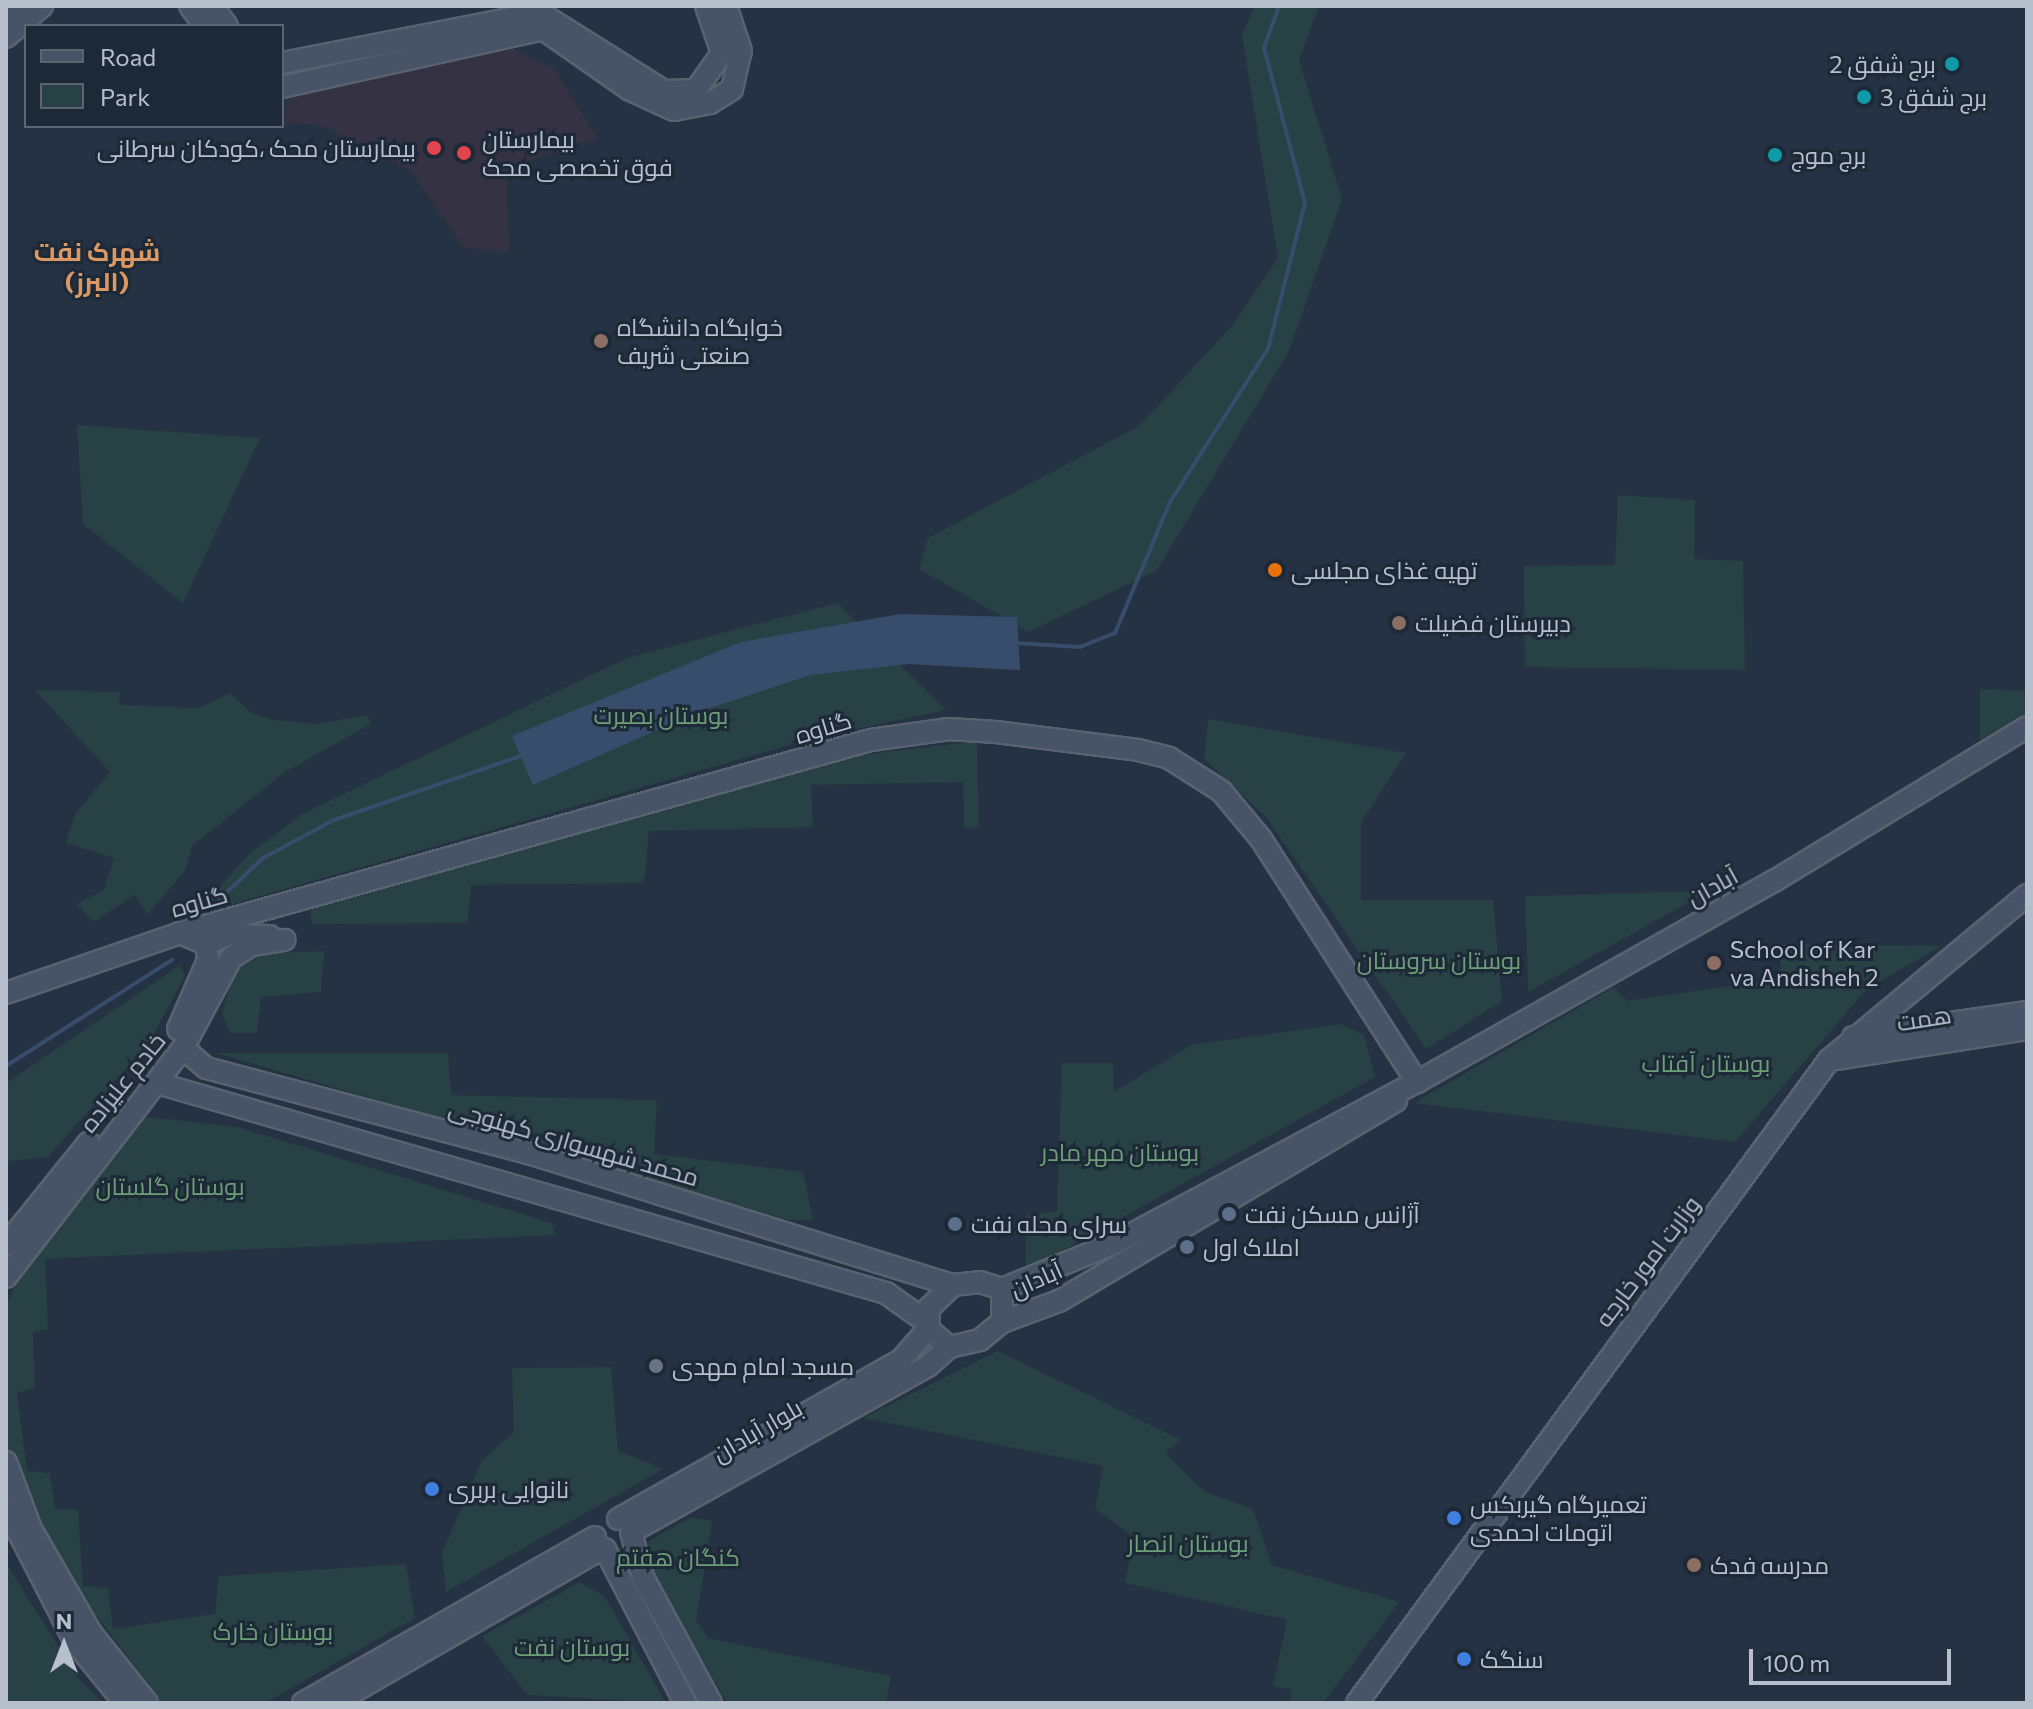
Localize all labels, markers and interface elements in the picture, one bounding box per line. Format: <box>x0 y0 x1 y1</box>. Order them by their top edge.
legend <box>24 24 284 128</box>
text: Road <box>100 42 156 71</box>
place label: برج شفق 2 <box>1829 50 1936 78</box>
marker: برج شفق 2 <box>1943 55 1961 73</box>
text: Park <box>100 82 150 111</box>
place label: برج شفق 3 <box>1880 83 1987 111</box>
marker: برج شفق 3 <box>1855 88 1873 106</box>
place label: بیمارستان فوق تخصصی محک <box>482 125 673 181</box>
place label: بیمارستان محک ،کودکان سرطانی <box>97 134 416 162</box>
marker: بیمارستان محک ،کودکان سرطانی <box>423 137 445 159</box>
place label: برج موج <box>1791 141 1866 169</box>
marker: بیمارستان فوق تخصصی محک <box>453 142 475 164</box>
marker: برج موج <box>1766 146 1784 164</box>
district label: شهرک نفت (البرز) <box>34 235 160 296</box>
place label: خوابگاه دانشگاه صنعتی شریف <box>617 313 783 369</box>
marker: خوابگاه دانشگاه صنعتی شریف <box>592 332 610 350</box>
place label: تهیه غذای مجلسی <box>1291 556 1477 584</box>
marker: تهیه غذای مجلسی <box>1266 561 1284 579</box>
place label: دبیرستان فضیلت <box>1415 609 1571 637</box>
marker: دبیرستان فضیلت <box>1390 614 1408 632</box>
park label: بوستان بصیرت <box>594 701 728 729</box>
street label: گناوه <box>791 705 855 749</box>
street label: آبادان <box>1681 860 1743 912</box>
street label: گناوه <box>167 879 231 923</box>
place label: School of Kar va Andisheh 2 <box>1730 935 1879 991</box>
park label: بوستان سروستان <box>1357 946 1521 974</box>
marker: School of Kar va Andisheh 2 <box>1705 954 1723 972</box>
street label: همت <box>1895 999 1953 1037</box>
street label: خادم علیزاده <box>73 1027 171 1137</box>
park label: بوستان آفتاب <box>1642 1049 1770 1077</box>
street label: محمد شهسواری کهنوجی <box>446 1092 702 1192</box>
park label: بوستان مهر مادر <box>1041 1138 1199 1166</box>
park label: بوستان گلستان <box>95 1172 245 1200</box>
street label: وزارت امور خارجه <box>1588 1190 1706 1332</box>
place label: آژانس مسکن نفت <box>1245 1200 1420 1228</box>
marker: آژانس مسکن نفت <box>1220 1205 1238 1223</box>
place label: سرای محله نفت <box>971 1210 1127 1238</box>
marker: سرای محله نفت <box>946 1215 964 1233</box>
place label: املاک اول <box>1203 1233 1300 1261</box>
marker: املاک اول <box>1178 1238 1196 1256</box>
street label: آبادان <box>1005 1255 1067 1303</box>
place label: مسجد امام مهدی <box>672 1352 854 1380</box>
marker: مسجد امام مهدی <box>647 1357 665 1375</box>
street label: بلوار آبادان <box>707 1393 807 1467</box>
place label: نانوایی بربری <box>448 1475 569 1503</box>
marker: نانوایی بربری <box>423 1480 441 1498</box>
place label: تعمیرگاه گیربکس اتومات احمدی <box>1470 1490 1647 1546</box>
marker: تعمیرگاه گیربکس اتومات احمدی <box>1445 1509 1463 1527</box>
park label: بوستان انصار <box>1127 1529 1249 1557</box>
park label: کنگان هفتم <box>616 1543 740 1571</box>
place label: مدرسه فدک <box>1710 1551 1829 1579</box>
marker: مدرسه فدک <box>1685 1556 1703 1574</box>
north arrow <box>24 1605 104 1685</box>
text: N <box>56 1607 72 1634</box>
park label: بوستان خارک <box>213 1617 333 1645</box>
park label: بوستان نفت <box>514 1633 630 1661</box>
scale bar <box>1753 1633 1955 1683</box>
place label: سنگک <box>1480 1645 1544 1673</box>
text: 100 m <box>1763 1648 1830 1677</box>
marker: سنگک <box>1455 1650 1473 1668</box>

